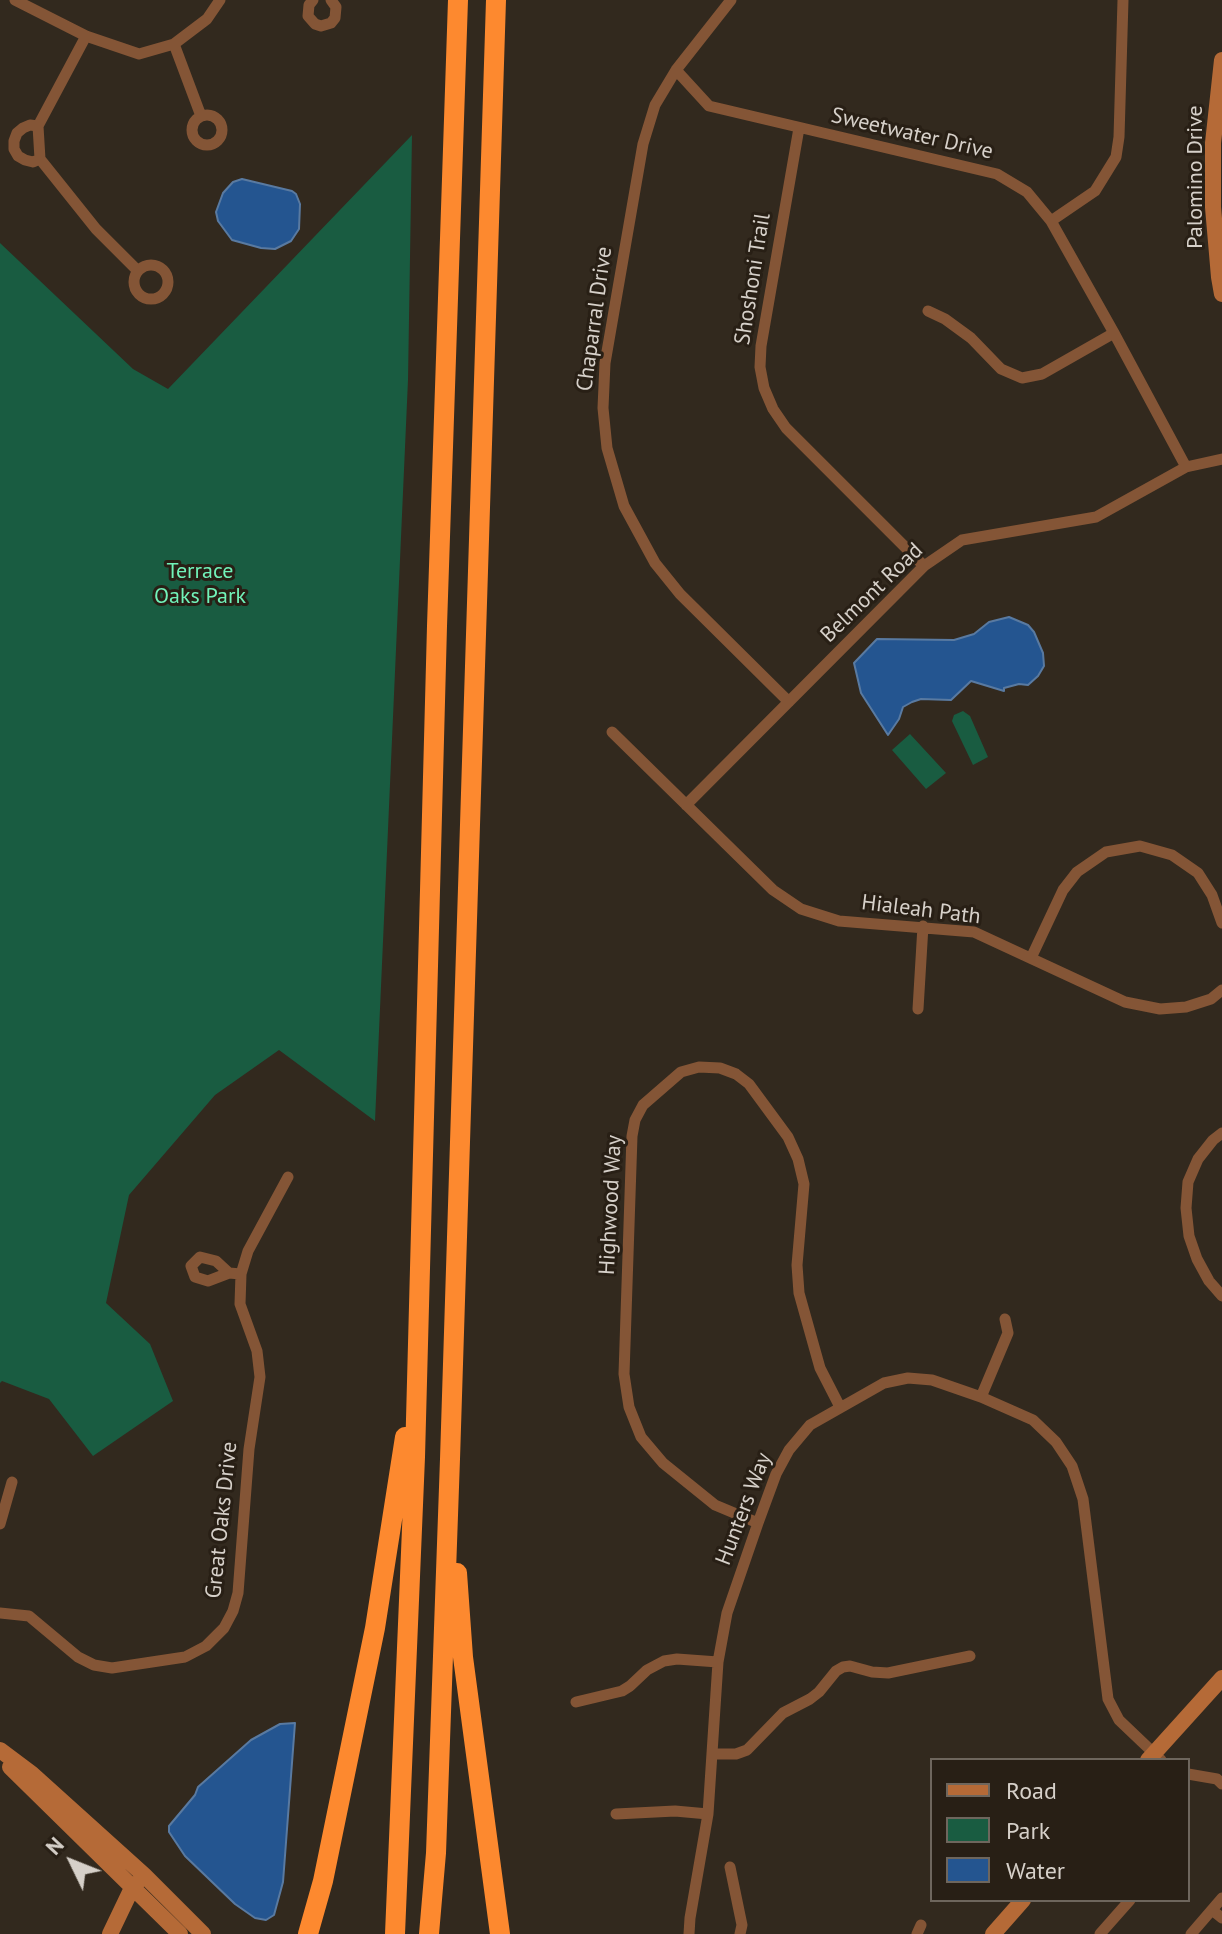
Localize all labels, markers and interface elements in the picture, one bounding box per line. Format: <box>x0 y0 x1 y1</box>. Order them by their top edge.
street label: Sweetwater Drive <box>828 103 996 165</box>
street label: Palomino Drive <box>1183 105 1209 249</box>
street label: Shoshoni Trail <box>730 211 776 347</box>
street label: Chaparral Drive <box>572 245 618 393</box>
street label: Belmont Road <box>815 538 929 648</box>
park label: Terrace Oaks Park <box>154 559 246 610</box>
street label: Hialeah Path <box>860 890 982 930</box>
street label: Highwood Way <box>594 1134 628 1276</box>
street label: Great Oaks Drive <box>201 1440 243 1600</box>
street label: Hunters Way <box>711 1449 777 1569</box>
legend <box>930 1758 1190 1902</box>
text: Road <box>1006 1775 1057 1806</box>
text: Park <box>1006 1815 1050 1846</box>
north arrow <box>32 1822 112 1902</box>
text: N <box>39 1831 70 1860</box>
text: Water <box>1006 1855 1065 1886</box>

